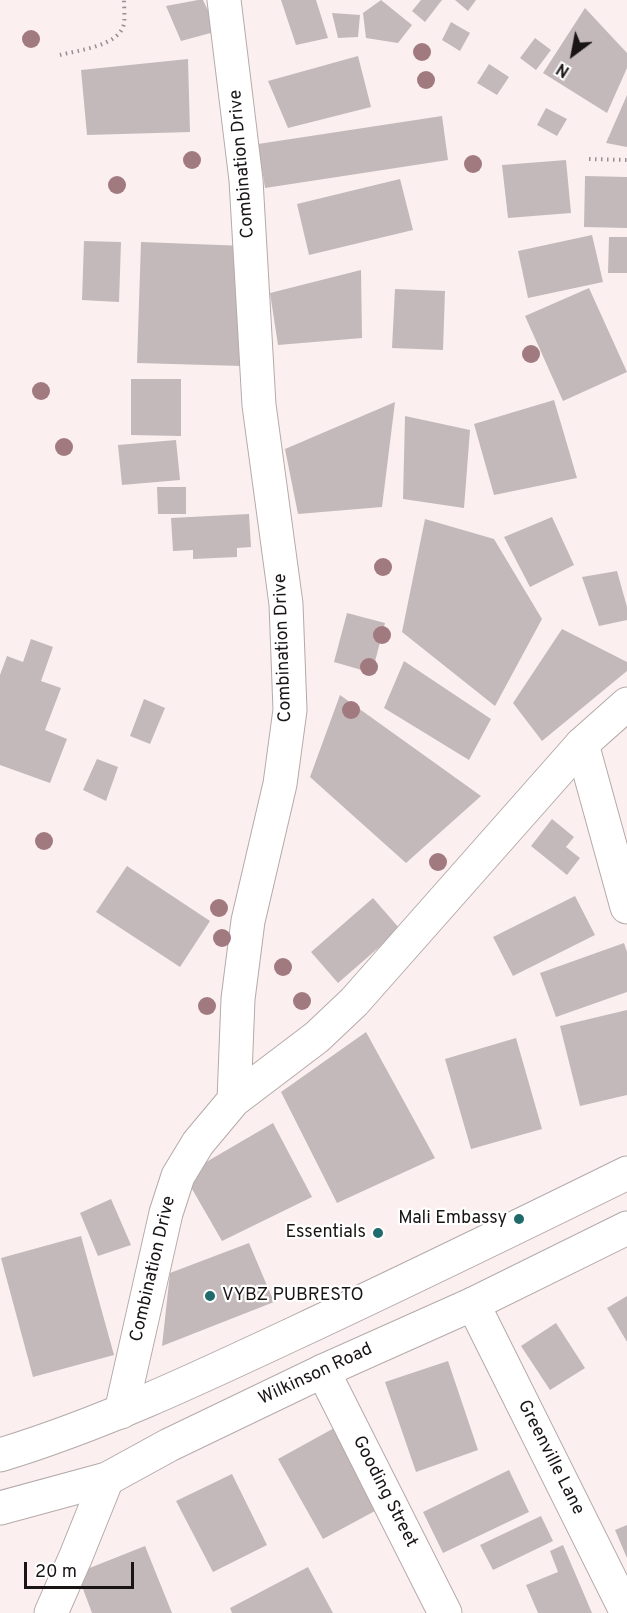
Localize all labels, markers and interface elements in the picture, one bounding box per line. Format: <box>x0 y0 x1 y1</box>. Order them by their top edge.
north arrow <box>543 24 603 84</box>
text: N <box>553 58 574 81</box>
street label: Combination Drive <box>226 89 260 239</box>
street label: Combination Drive <box>271 573 297 723</box>
street label: Combination Drive <box>127 1194 181 1344</box>
place label: Mali Embassy <box>398 1208 507 1230</box>
marker: Mali Embassy <box>512 1212 526 1226</box>
place label: Essentials <box>285 1222 366 1244</box>
marker: Essentials <box>371 1226 385 1240</box>
place label: VYBZ PUBRESTO <box>222 1285 364 1307</box>
marker: VYBZ PUBRESTO <box>203 1289 217 1303</box>
street label: Wilkinson Road <box>256 1339 376 1411</box>
street label: Greenville Lane <box>512 1397 588 1519</box>
street label: Gooding Street <box>347 1433 421 1551</box>
scale bar <box>27 1550 136 1588</box>
text: 20 m <box>35 1561 77 1584</box>

